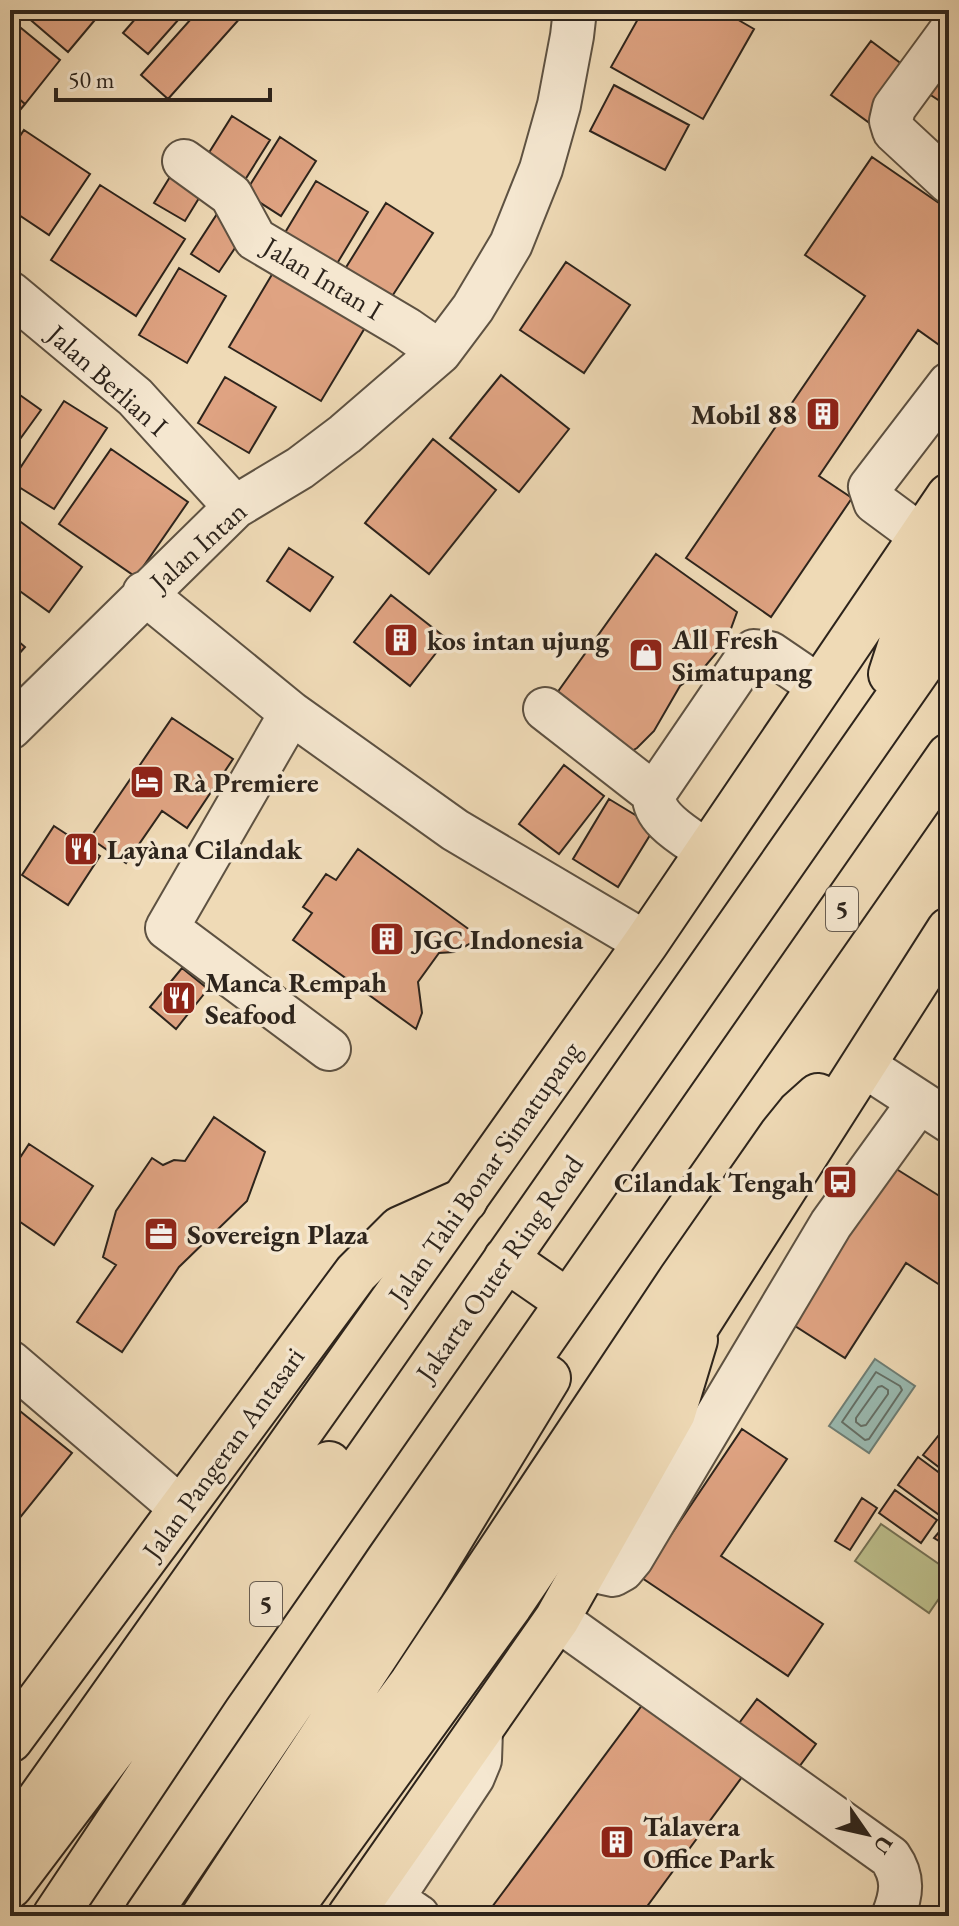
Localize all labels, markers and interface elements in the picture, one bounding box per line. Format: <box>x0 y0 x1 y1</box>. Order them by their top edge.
scale bar <box>56 52 270 102</box>
text: 50 m <box>68 64 115 95</box>
street label: Jalan Intan I <box>255 227 390 328</box>
street label: Jalan Berlian I <box>39 315 176 444</box>
building icon: Mobil 88 <box>804 395 842 433</box>
place label: Mobil 88 <box>691 396 797 432</box>
street label: Jalan Intan <box>141 493 254 600</box>
building icon: kos intan ujung <box>382 621 420 659</box>
place label: All Fresh Simatupang <box>671 621 813 689</box>
place label: kos intan ujung <box>427 622 611 658</box>
shop icon: All Fresh Simatupang <box>627 636 665 674</box>
hotel icon: Rà Premiere <box>128 763 166 801</box>
place label: Rà Premiere <box>173 764 319 800</box>
restaurant icon: Layàna Cilandak <box>62 830 100 868</box>
place label: Layàna Cilandak <box>107 831 303 867</box>
road number: 5 <box>826 887 858 931</box>
building icon: JGC Indonesia <box>368 920 406 958</box>
place label: JGC Indonesia <box>410 921 584 957</box>
place label: Manca Rempah Seafood <box>205 964 387 1032</box>
restaurant icon: Manca Rempah Seafood <box>160 979 198 1017</box>
street label: Jalan Tahi Bonar Simatupang <box>378 1033 589 1312</box>
street label: Jakarta Outer Ring Road <box>406 1147 591 1390</box>
bus stop icon: Cilandak Tengah <box>821 1163 859 1201</box>
place label: Cilandak Tengah <box>614 1164 814 1200</box>
office icon: Sovereign Plaza <box>142 1215 180 1253</box>
place label: Sovereign Plaza <box>187 1216 369 1252</box>
street label: Jalan Pangeran Antasari <box>133 1340 312 1568</box>
road number: 5 <box>250 1582 282 1626</box>
north arrow <box>827 1794 907 1874</box>
place label: Talavera Office Park <box>643 1808 775 1876</box>
building icon: Talavera Office Park <box>598 1823 636 1861</box>
text: U <box>866 1830 900 1860</box>

